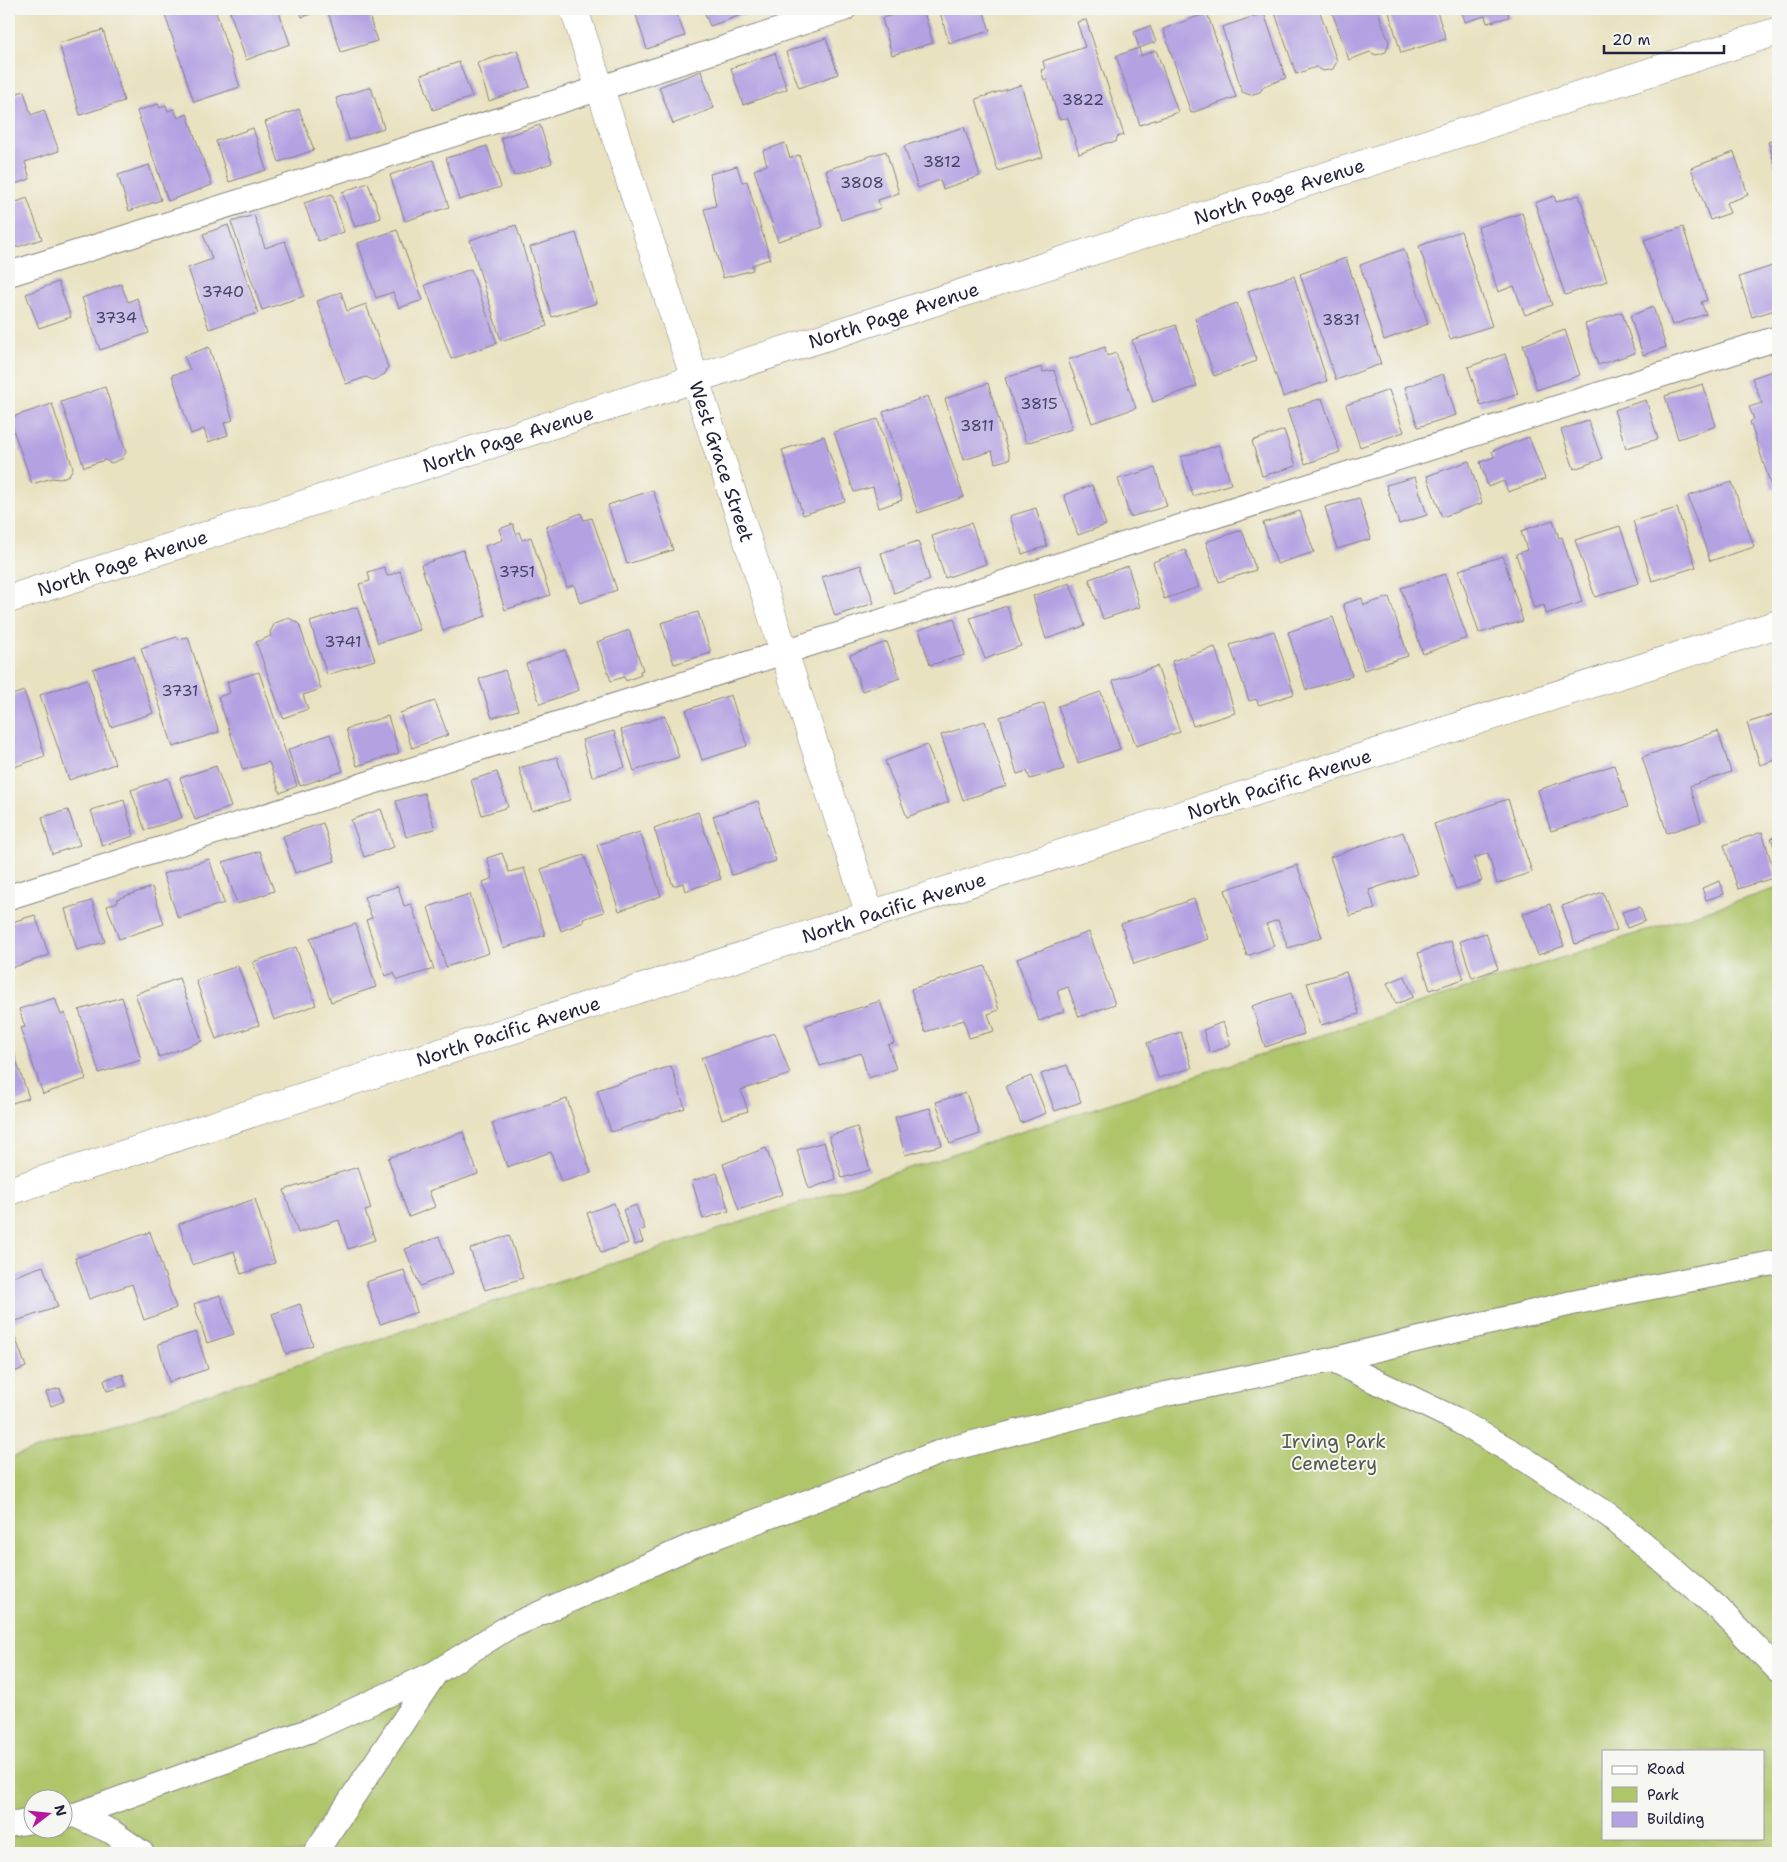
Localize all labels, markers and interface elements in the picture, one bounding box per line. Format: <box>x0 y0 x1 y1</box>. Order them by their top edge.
scale bar <box>1604 22 1724 54</box>
text: 20 m <box>1612 30 1651 50</box>
house number: 3822 <box>1062 89 1104 110</box>
house number: 3812 <box>923 151 961 172</box>
street label: North Page Avenue <box>1191 152 1368 230</box>
house number: 3808 <box>840 172 884 193</box>
street label: North Page Avenue <box>805 276 982 354</box>
house number: 3740 <box>202 281 244 302</box>
house number: 3734 <box>95 307 137 328</box>
house number: 3831 <box>1322 309 1360 330</box>
street label: West Grace Street <box>684 378 760 545</box>
house number: 3815 <box>1020 393 1058 414</box>
street label: North Page Avenue <box>419 400 596 478</box>
house number: 3811 <box>960 415 994 436</box>
street label: North Page Avenue <box>34 524 211 602</box>
house number: 3751 <box>499 561 535 582</box>
house number: 3741 <box>324 631 362 652</box>
house number: 3731 <box>162 680 198 701</box>
street label: North Pacific Avenue <box>1184 743 1375 825</box>
street label: North Pacific Avenue <box>798 866 989 949</box>
street label: North Pacific Avenue <box>413 990 603 1072</box>
park label: Irving Park Cemetery <box>1282 1429 1386 1476</box>
legend <box>1602 1750 1764 1840</box>
text: Road <box>1647 1759 1685 1779</box>
text: Park <box>1647 1785 1679 1805</box>
north arrow <box>22 1790 72 1840</box>
text: N <box>50 1803 71 1818</box>
text: Building <box>1647 1809 1704 1829</box>

